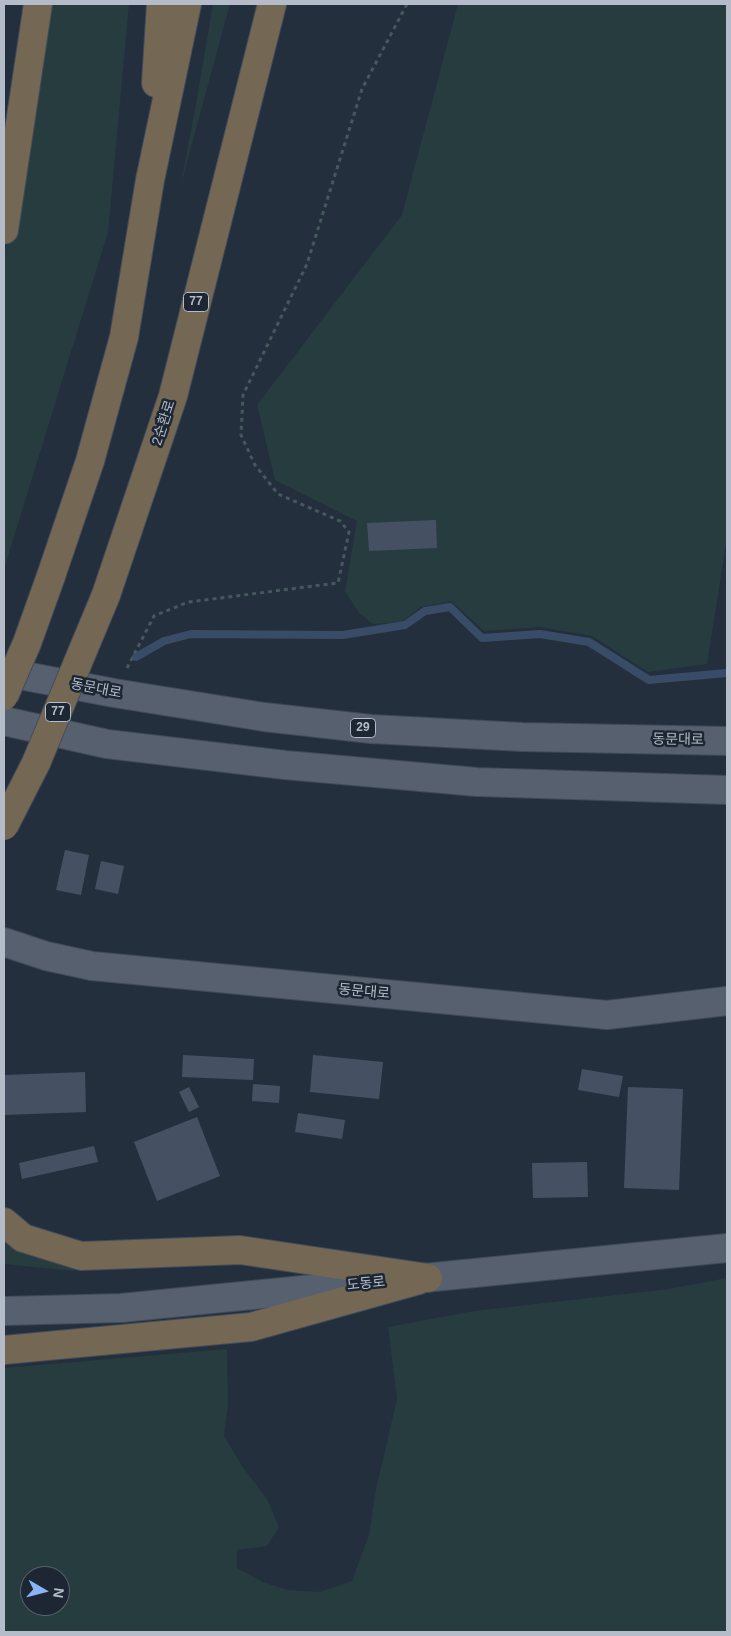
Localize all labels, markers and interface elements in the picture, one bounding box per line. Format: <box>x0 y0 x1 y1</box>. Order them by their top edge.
road number: 77 <box>184 292 208 312</box>
street label: 2순환로 <box>149 398 179 448</box>
street label: 동문대로 <box>69 676 123 702</box>
road number: 77 <box>46 702 70 722</box>
road number: 29 <box>350 718 376 738</box>
street label: 동문대로 <box>652 731 704 749</box>
street label: 동문대로 <box>338 981 390 1003</box>
street label: 도동로 <box>346 1274 386 1294</box>
north arrow <box>20 1566 70 1616</box>
text: N <box>50 1587 67 1599</box>

